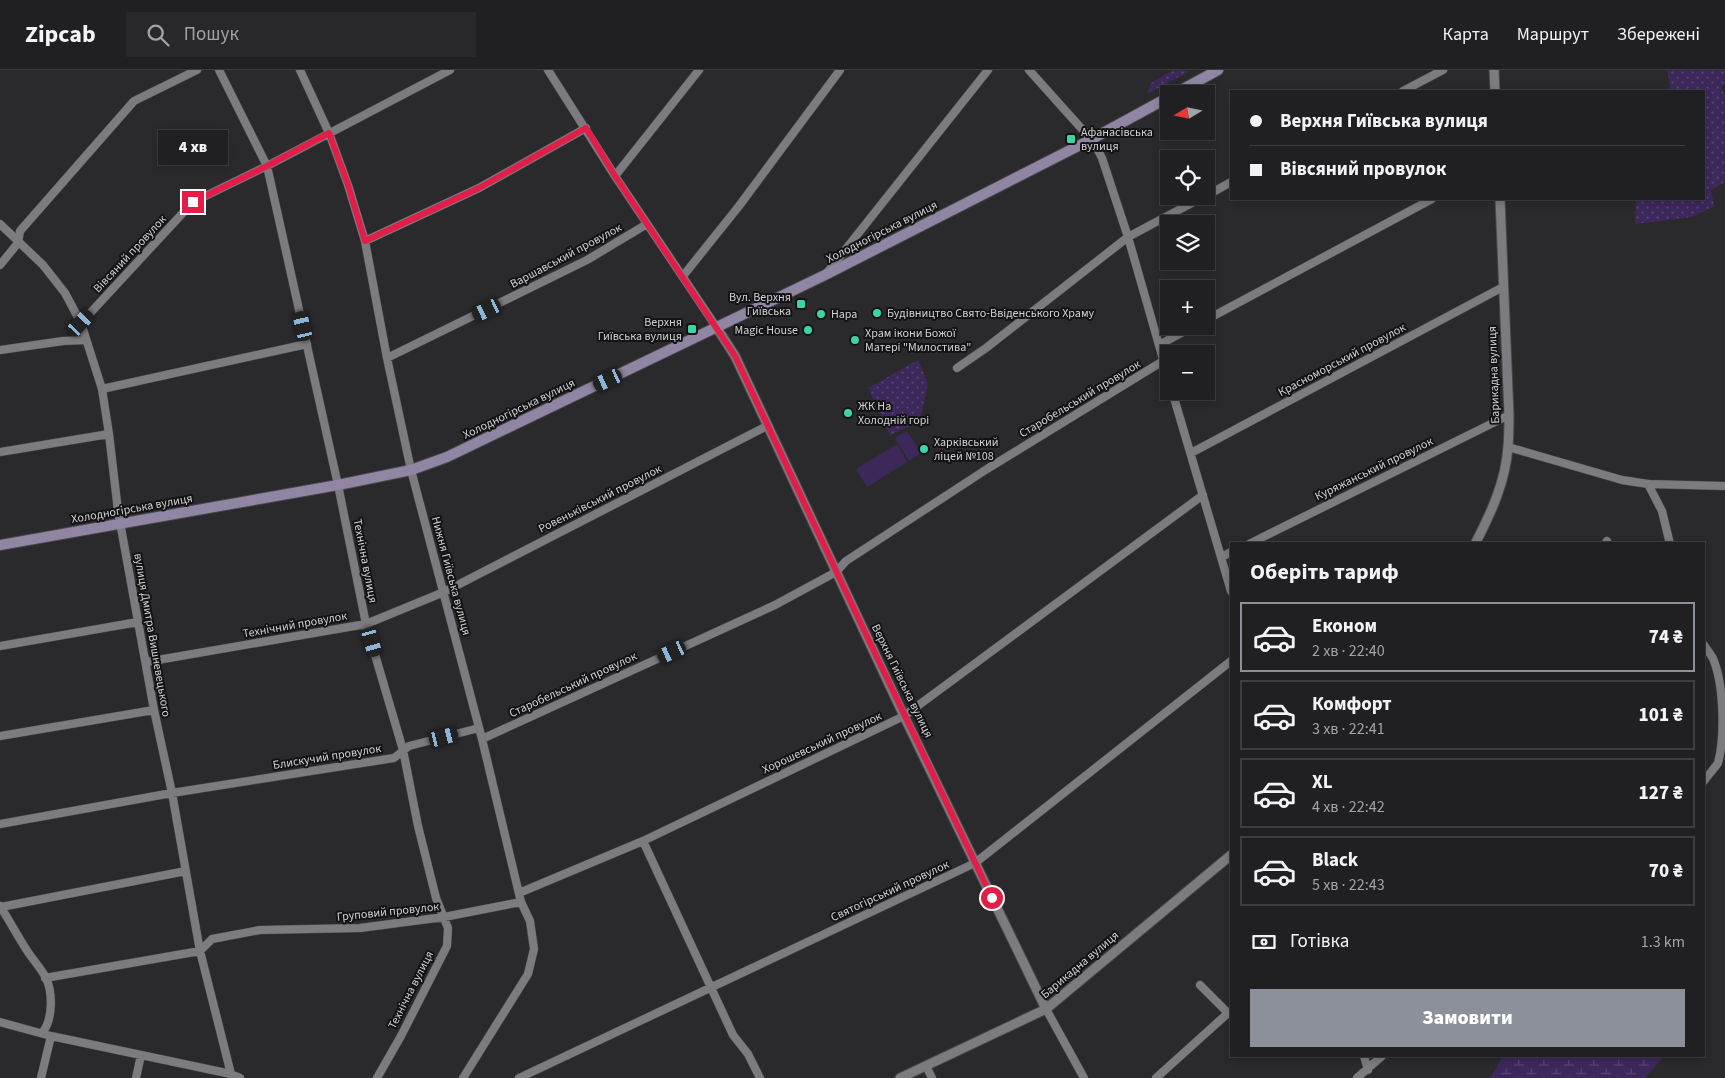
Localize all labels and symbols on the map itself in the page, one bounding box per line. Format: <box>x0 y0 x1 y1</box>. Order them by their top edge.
north arrow <box>1160 85 1215 140</box>
place label: Афанасівська вулиця <box>1081 124 1153 155</box>
callout: 4 хв <box>158 129 228 164</box>
marker: Афанасівська вулиця <box>1065 133 1077 145</box>
route end <box>182 191 204 213</box>
street label: Холодногірська вулиця <box>823 197 941 267</box>
street label: Вівсяний провулок <box>90 211 171 297</box>
street label: Варшавський провулок <box>507 219 625 293</box>
place label: Вул. Верхня Гиївська <box>729 289 791 320</box>
car <box>470 297 503 323</box>
marker: Вул. Верхня Гиївська <box>795 298 807 310</box>
place label: Будівництво Свято-Ввіденського Храму <box>887 305 1094 322</box>
place label: Нара <box>831 306 857 323</box>
car <box>65 307 96 339</box>
marker: Будівництво Свято-Ввіденського Храму <box>871 307 883 319</box>
marker: Нара <box>815 308 827 320</box>
car <box>292 310 313 342</box>
place label: Верхня Гиївська вулиця <box>598 314 682 345</box>
street label: Красноморський провулок <box>1275 319 1409 401</box>
place label: Magic House <box>735 322 798 339</box>
marker: Верхня Гиївська вулиця <box>686 323 698 335</box>
marker: Magic House <box>802 324 814 336</box>
place label: Храм ікони Божої Матері "Милостива" <box>865 325 971 356</box>
street label: Барикадна вулиця <box>1484 326 1504 424</box>
marker: Храм ікони Божої Матері "Милостива" <box>849 334 861 346</box>
street label: Старобельський провулок <box>1016 356 1144 442</box>
car <box>591 367 624 393</box>
street label: Холодногірська вулиця <box>460 374 578 444</box>
place label: ЖК На Холодній горі <box>858 398 929 429</box>
marker: ЖК На Холодній горі <box>842 407 854 419</box>
street label: Куряжанський провулок <box>1312 433 1436 505</box>
place label: Харківський ліцей №108 <box>934 434 999 465</box>
marker: Харківський ліцей №108 <box>918 443 930 455</box>
street label: Ровеньківський провулок <box>535 461 665 537</box>
street label: Холодногірська вулиця <box>70 490 194 528</box>
street label: Нижня Гиївська вулиця <box>427 515 475 637</box>
street label: Технічна вулиця <box>349 517 381 605</box>
street label: вулиця Дмитра Вишневецького <box>129 552 175 718</box>
street label: Технічний провулок <box>242 607 349 643</box>
street label: Верхня Гиївська вулиця <box>867 621 937 741</box>
car <box>360 626 383 658</box>
car <box>655 639 688 665</box>
street label: Старобельський провулок <box>506 648 640 722</box>
street label: Хорошевський провулок <box>759 708 885 778</box>
car <box>427 726 460 748</box>
street label: Блискучий провулок <box>272 740 382 774</box>
street label: Святогірський провулок <box>828 856 952 926</box>
route start <box>981 887 1003 909</box>
street label: Груповий провулок <box>336 898 440 926</box>
street label: Барикадна вулиця <box>1037 927 1123 1003</box>
street label: Технічна вулиця <box>384 948 438 1032</box>

